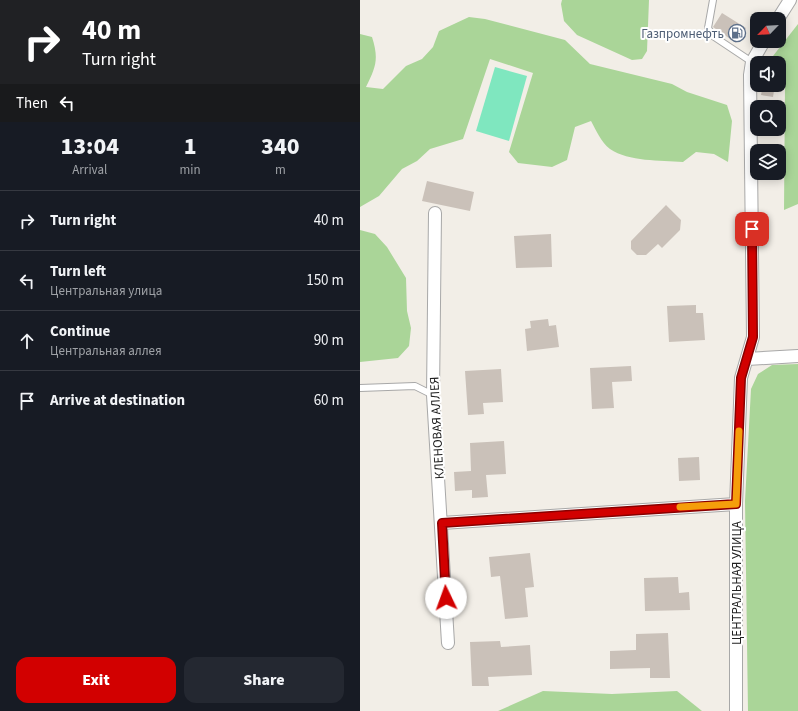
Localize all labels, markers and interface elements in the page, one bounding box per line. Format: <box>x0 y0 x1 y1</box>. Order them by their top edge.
text: 40 m <box>82 10 141 50</box>
north arrow <box>750 12 786 48</box>
map controls <box>750 12 786 180</box>
icon: right <box>16 16 68 68</box>
fuel station icon: Газпромнефть <box>727 23 747 43</box>
place label: Газпромнефть <box>641 25 724 43</box>
text: Turn right <box>82 47 156 72</box>
button: sound <box>750 56 786 92</box>
icon: left <box>56 92 78 114</box>
text: Then <box>16 93 48 114</box>
button: search <box>750 100 786 136</box>
text: 13:04 <box>60 129 119 164</box>
text: 1 <box>184 129 197 164</box>
text: 340 <box>261 129 300 164</box>
button: layers <box>750 144 786 180</box>
text: Arrival <box>72 161 107 179</box>
text: min <box>180 161 201 179</box>
text: m <box>275 161 286 179</box>
icon: right <box>16 210 38 232</box>
text: Turn right <box>50 210 116 231</box>
text: 40 m <box>314 210 344 231</box>
pin <box>735 212 769 246</box>
icon: arrive <box>741 218 763 240</box>
text: Turn left <box>50 261 106 282</box>
icon: left <box>16 270 38 292</box>
text: 150 m <box>306 270 344 291</box>
text: Центральная улица <box>50 282 162 300</box>
text: Continue <box>50 321 110 342</box>
icon: ahead <box>16 330 38 352</box>
text: 90 m <box>314 330 344 351</box>
text: Центральная аллея <box>50 342 162 360</box>
street label: КЛЕНОВАЯ АЛЛЕЯ <box>425 376 449 480</box>
icon: arrive <box>16 390 38 412</box>
text: Arrive at destination <box>50 390 185 411</box>
text: 60 m <box>314 390 344 411</box>
street label: ЦЕНТРАЛЬНАЯ УЛИЦА <box>728 520 746 645</box>
position arrow <box>425 577 467 619</box>
button: Exit <box>16 657 176 703</box>
button: Share <box>184 657 344 703</box>

